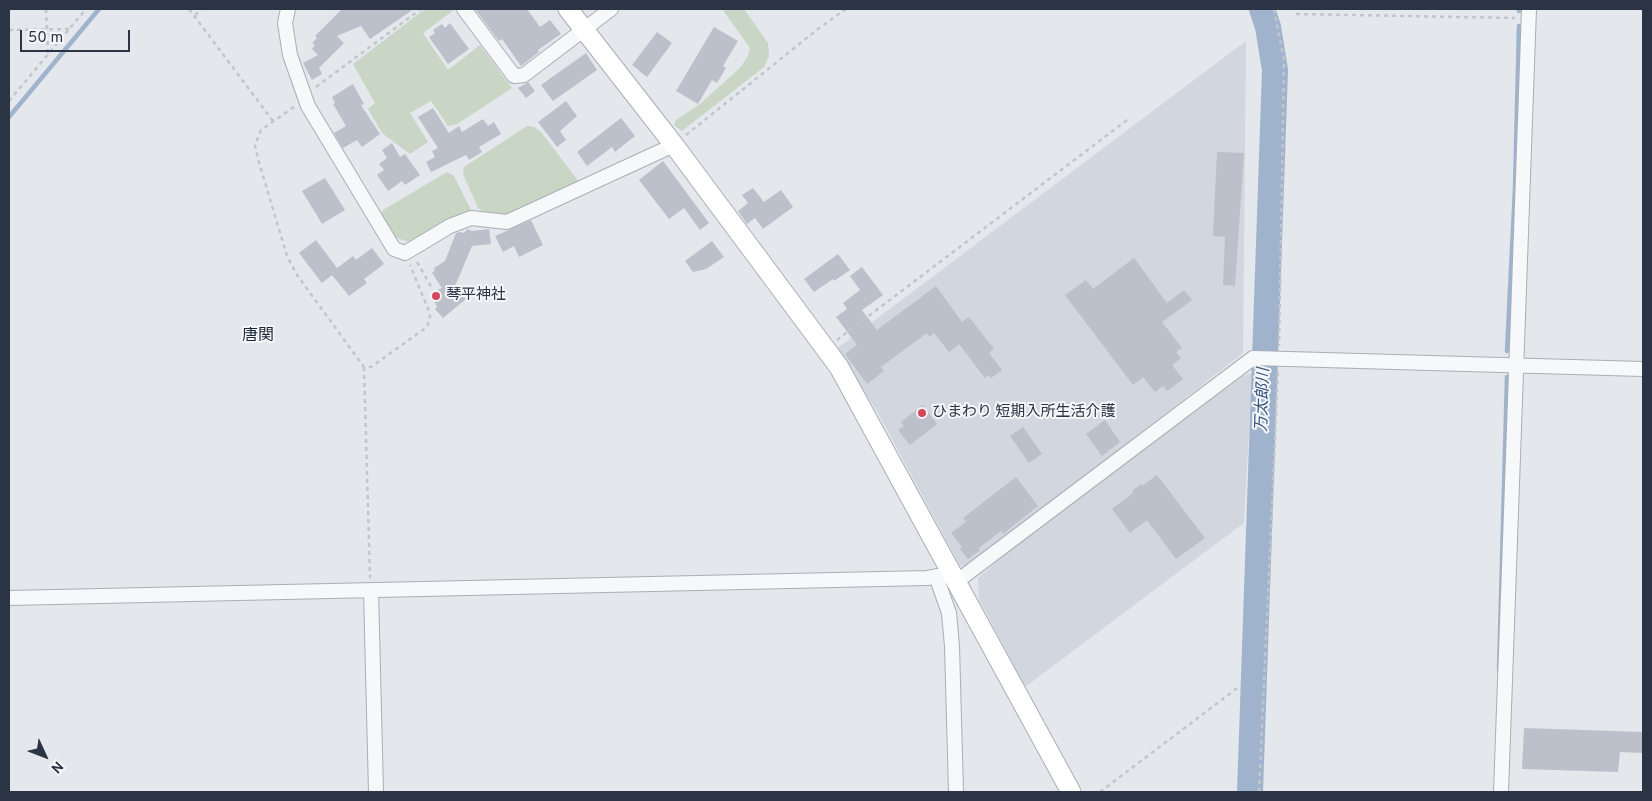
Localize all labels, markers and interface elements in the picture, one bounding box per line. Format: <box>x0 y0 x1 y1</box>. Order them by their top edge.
scale bar <box>22 20 132 52</box>
text: 50 m <box>28 29 63 48</box>
place label: 琴平神社 <box>446 287 506 305</box>
marker: 琴平神社 <box>430 290 442 302</box>
district label: 唐関 <box>242 327 274 347</box>
water label: 万太郎川 <box>1253 368 1275 432</box>
place label: ひまわり 短期入所生活介護 <box>932 404 1116 422</box>
marker: ひまわり 短期入所生活介護 <box>916 407 928 419</box>
north arrow <box>20 731 70 781</box>
text: N <box>47 757 66 776</box>

